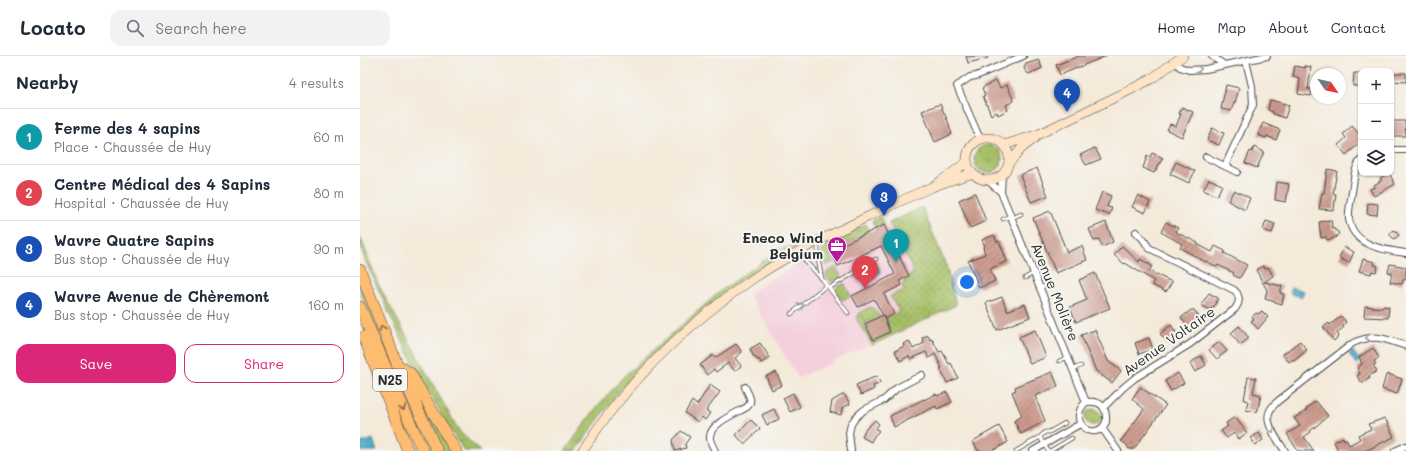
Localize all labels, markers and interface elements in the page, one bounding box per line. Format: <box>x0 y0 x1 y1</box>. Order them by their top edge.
search box <box>110 10 390 46</box>
text: Locato <box>20 15 86 40</box>
icon: search <box>124 17 146 39</box>
text: Search here <box>156 18 247 38</box>
text: Home <box>1157 18 1195 37</box>
text: Map <box>1217 18 1246 37</box>
text: About <box>1268 18 1309 37</box>
text: Contact <box>1331 18 1386 37</box>
one-way arrow <box>1195 65 1202 74</box>
north arrow <box>1310 68 1346 104</box>
map controls <box>1358 68 1394 176</box>
button: + <box>1358 68 1394 104</box>
text: Nearby <box>16 71 78 93</box>
text: 4 results <box>289 74 344 91</box>
pin: 4 <box>1054 79 1080 112</box>
button: − <box>1358 104 1394 140</box>
text: Ferme des 4 sapins <box>54 118 200 138</box>
text: 1 <box>26 128 32 145</box>
text: 60 m <box>314 128 344 145</box>
text: Place · Chaussée de Huy <box>54 138 211 155</box>
button: layers <box>1358 140 1394 176</box>
text: Centre Médical des 4 Sapins <box>54 174 270 194</box>
pin: 3 <box>871 183 897 216</box>
text: 2 <box>25 184 33 201</box>
text: 80 m <box>314 184 344 201</box>
text: Hospital · Chaussée de Huy <box>54 194 229 211</box>
place label: Eneco Wind Belgium <box>742 228 823 263</box>
pin: 1 <box>883 229 909 262</box>
text: Wavre Quatre Sapins <box>54 230 214 250</box>
office icon: Eneco Wind Belgium <box>826 235 848 263</box>
text: 3 <box>25 240 33 257</box>
text: 90 m <box>314 240 344 257</box>
street label: Avenue Molière <box>1027 240 1084 344</box>
text: Bus stop · Chaussée de Huy <box>54 250 230 267</box>
pin: 2 <box>852 256 878 289</box>
your location <box>957 272 977 292</box>
text: Wavre Avenue de Chèremont <box>54 286 270 306</box>
text: 4 <box>25 296 33 313</box>
text: 160 m <box>308 296 344 313</box>
street label: Avenue Voltaire <box>1119 302 1219 380</box>
one-way arrow <box>796 303 803 310</box>
text: Bus stop · Chaussée de Huy <box>54 306 230 323</box>
one-way arrow <box>379 325 387 332</box>
one-way arrow <box>1365 334 1372 343</box>
button: Save <box>16 344 176 383</box>
button: Share <box>184 344 344 383</box>
road number: N25 <box>373 369 407 391</box>
one-way arrow <box>398 403 406 411</box>
one-way arrow <box>1267 425 1275 433</box>

